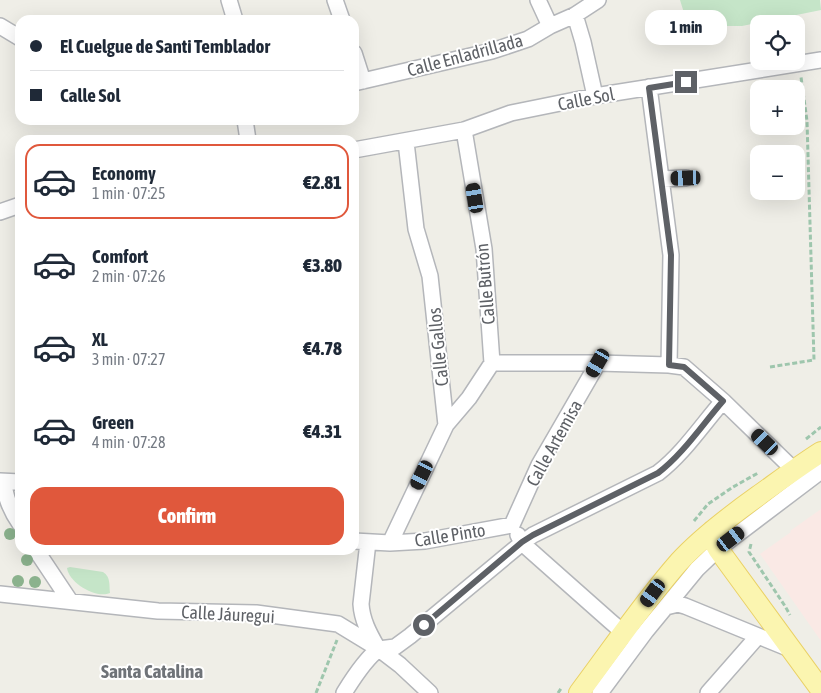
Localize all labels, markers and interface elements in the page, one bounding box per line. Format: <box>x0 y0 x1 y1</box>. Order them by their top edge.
callout: 1 min <box>645 9 727 44</box>
map controls <box>750 15 805 200</box>
button: locate <box>750 15 805 70</box>
text: 1 min <box>670 18 702 36</box>
street label: Calle Enladrillada <box>405 29 525 81</box>
text: El Cuelgue de Santi Temblador <box>60 35 270 57</box>
route end <box>675 71 697 93</box>
button: + <box>750 80 805 135</box>
street label: Calle Sol <box>556 83 616 115</box>
text: Calle Sol <box>60 84 120 106</box>
button: − <box>750 145 805 200</box>
icon: car <box>32 159 77 204</box>
text: Economy <box>92 162 156 184</box>
car <box>670 170 701 186</box>
text: €2.81 <box>303 171 342 193</box>
car <box>465 182 484 214</box>
text: 1 min · 07:25 <box>92 184 165 202</box>
icon: car <box>32 242 77 287</box>
street label: Calle Butrón <box>471 243 499 325</box>
text: Comfort <box>92 245 148 267</box>
text: €3.80 <box>303 254 342 276</box>
text: 2 min · 07:26 <box>92 267 165 285</box>
street label: Calle Gallos <box>423 307 453 387</box>
icon: car <box>32 325 77 370</box>
text: XL <box>92 328 108 350</box>
text: €4.78 <box>303 337 342 359</box>
car <box>584 346 611 380</box>
text: 3 min · 07:27 <box>92 350 165 368</box>
street label: Calle Artemisa <box>522 396 586 490</box>
icon: car <box>32 408 77 453</box>
text: Green <box>92 411 134 433</box>
text: €4.31 <box>303 420 342 442</box>
car <box>748 426 781 458</box>
text: 4 min · 07:28 <box>92 433 165 451</box>
car <box>408 458 435 492</box>
button: Confirm <box>30 487 344 545</box>
street label: Calle Pinto <box>413 519 487 551</box>
car <box>714 524 747 554</box>
car <box>638 576 667 610</box>
street label: Calle Jáuregui <box>181 601 275 627</box>
route start <box>413 614 435 636</box>
district label: Santa Catalina <box>101 660 203 682</box>

